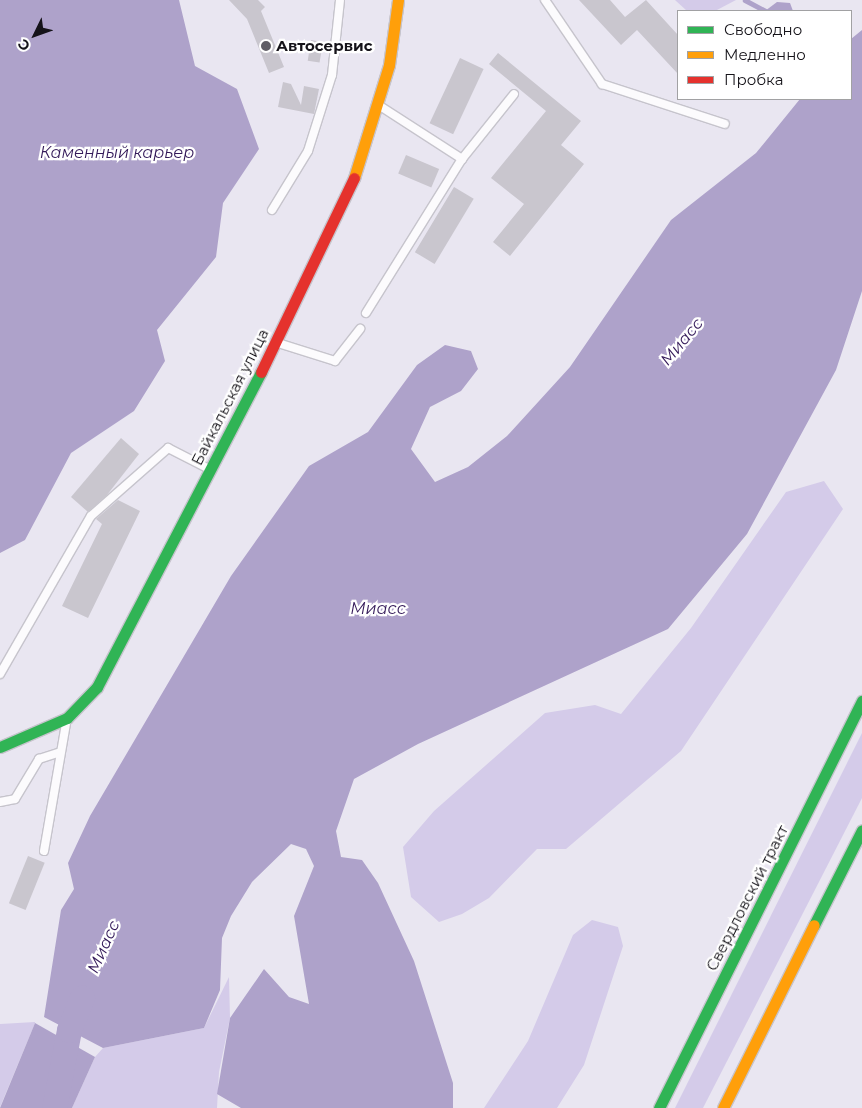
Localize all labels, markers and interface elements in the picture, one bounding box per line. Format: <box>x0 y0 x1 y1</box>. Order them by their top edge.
north arrow <box>10 10 60 60</box>
legend <box>677 10 852 100</box>
text: Свободно <box>724 20 802 39</box>
text: С <box>14 35 34 55</box>
place label: Автосервис <box>276 37 373 55</box>
marker: Автосервис <box>260 40 272 52</box>
text: Медленно <box>724 45 806 64</box>
text: Пробка <box>724 70 783 89</box>
water label: Каменный карьер <box>40 143 194 163</box>
water label: Миасс <box>657 314 707 370</box>
street label: Байкальская улица <box>188 326 272 468</box>
water label: Миасс <box>350 599 406 619</box>
street label: Свердловский тракт <box>702 822 792 974</box>
water label: Миасс <box>84 918 124 976</box>

